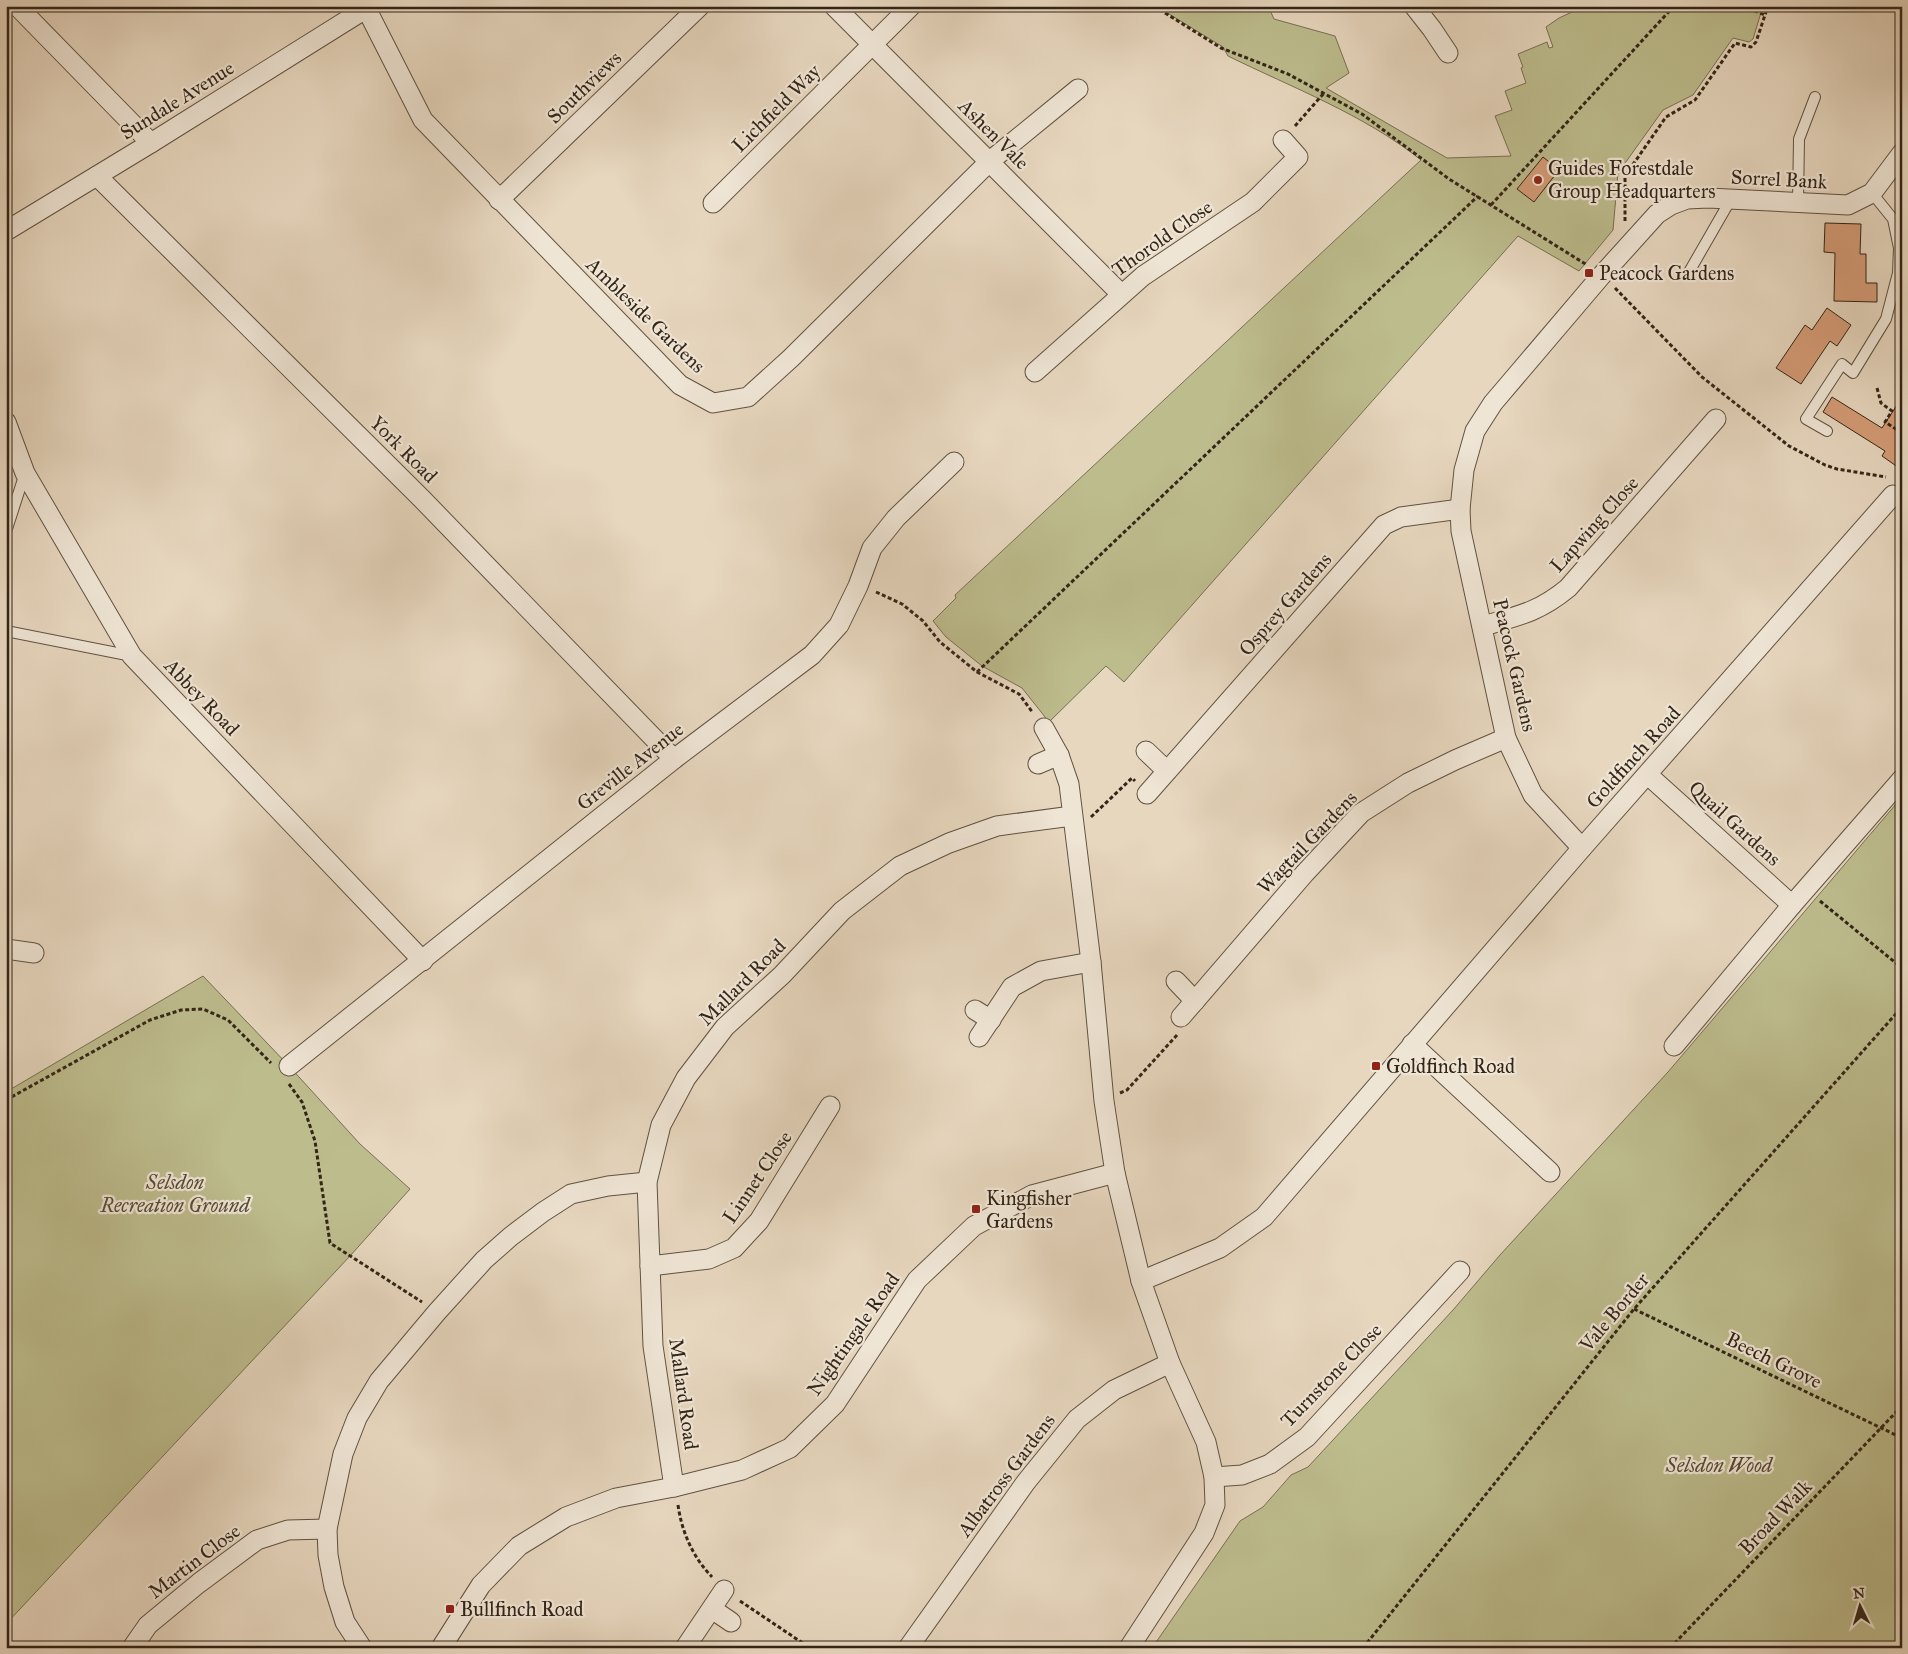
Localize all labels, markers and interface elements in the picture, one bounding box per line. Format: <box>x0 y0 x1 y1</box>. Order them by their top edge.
street label: Southviews <box>542 46 626 128</box>
street label: Sundale Avenue <box>116 56 238 144</box>
street label: Lichfield Way <box>727 58 826 157</box>
street label: Ashen Vale <box>953 93 1034 174</box>
place label: Guides Forestdale Group Headquarters <box>1548 156 1715 204</box>
street label: Sorrel Bank <box>1730 164 1828 194</box>
marker: Guides Forestdale Group Headquarters <box>1532 174 1544 186</box>
street label: Thorold Close <box>1107 195 1217 281</box>
street label: Ambleside Gardens <box>581 252 710 378</box>
place label: Peacock Gardens <box>1599 261 1734 285</box>
marker: Peacock Gardens <box>1583 267 1595 279</box>
street label: York Road <box>365 410 443 488</box>
street label: Lapwing Close <box>1545 471 1644 578</box>
street label: Osprey Gardens <box>1234 548 1336 660</box>
street label: Peacock Gardens <box>1488 596 1542 734</box>
street label: Abbey Road <box>159 653 244 740</box>
street label: Goldfinch Road <box>1581 701 1685 813</box>
street label: Greville Avenue <box>572 717 688 815</box>
street label: Quail Gardens <box>1684 775 1786 871</box>
street label: Wagtail Gardens <box>1252 786 1363 899</box>
street label: Mallard Road <box>694 934 790 1030</box>
place label: Goldfinch Road <box>1386 1054 1515 1078</box>
marker: Goldfinch Road <box>1370 1060 1382 1072</box>
street label: Linnet Close <box>717 1126 797 1228</box>
park label: Selsdon Recreation Ground <box>99 1170 251 1217</box>
place label: Kingfisher Gardens <box>986 1186 1072 1233</box>
marker: Kingfisher Gardens <box>970 1203 982 1215</box>
street label: Vale Border <box>1573 1267 1654 1357</box>
street label: Nightingale Road <box>802 1268 905 1401</box>
street label: Turnstone Close <box>1275 1318 1387 1432</box>
street label: Beech Grove <box>1722 1327 1826 1393</box>
street label: Mallard Road <box>664 1337 704 1451</box>
street label: Albatross Gardens <box>951 1409 1060 1542</box>
park label: Selsdon Wood <box>1665 1453 1774 1477</box>
street label: Broad Walk <box>1733 1474 1817 1559</box>
street label: Martin Close <box>143 1519 245 1603</box>
north arrow <box>1836 1582 1886 1632</box>
text: N <box>1852 1585 1866 1603</box>
place label: Bullfinch Road <box>460 1597 584 1621</box>
marker: Bullfinch Road <box>444 1603 456 1615</box>

